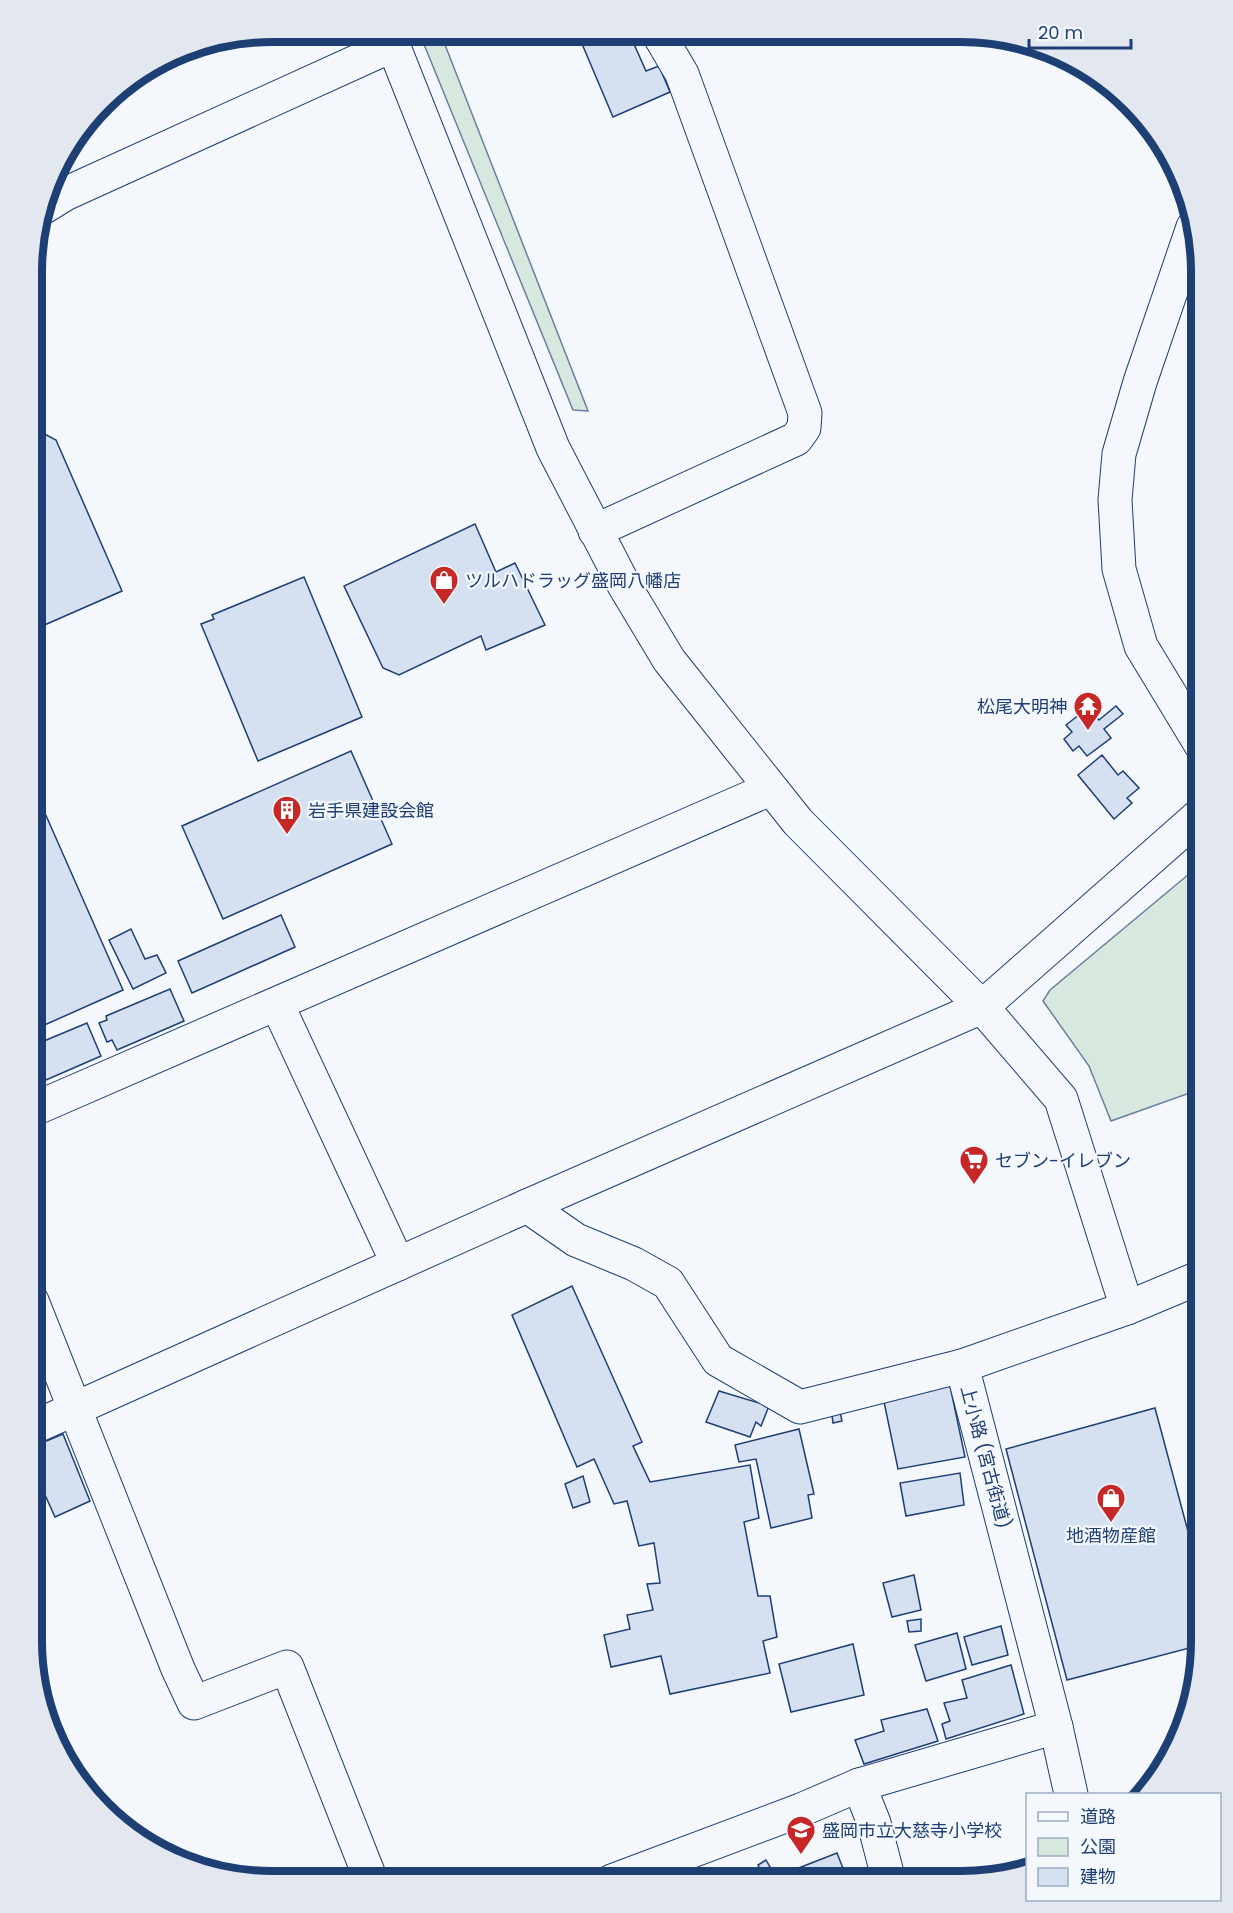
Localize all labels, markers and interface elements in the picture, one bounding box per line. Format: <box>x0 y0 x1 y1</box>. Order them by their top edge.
scale bar <box>1029 12 1131 50</box>
text: 20 m <box>1038 20 1083 45</box>
shop icon: ツルハドラッグ盛岡八幡店 <box>428 564 460 606</box>
place label: ツルハドラッグ盛岡八幡店 <box>465 568 681 593</box>
temple icon: 松尾大明神 <box>1072 690 1104 732</box>
place label: 松尾大明神 <box>977 694 1067 719</box>
building icon: 岩手県建設会館 <box>271 794 303 836</box>
place label: 岩手県建設会館 <box>308 798 434 823</box>
supermarket icon: セブン-イレブン <box>958 1144 990 1186</box>
place label: セブン-イレブン <box>995 1148 1131 1173</box>
street label: 上小路 (宮古街道) <box>955 1383 1017 1531</box>
shop icon: 地酒物産館 <box>1095 1482 1127 1524</box>
place label: 地酒物産館 <box>1066 1523 1156 1548</box>
legend <box>1026 1793 1221 1901</box>
text: 道路 <box>1080 1804 1116 1829</box>
school or university icon: 盛岡市立大慈寺小学校 <box>785 1814 817 1856</box>
place label: 盛岡市立大慈寺小学校 <box>822 1818 1002 1843</box>
text: 公園 <box>1080 1834 1116 1859</box>
text: 建物 <box>1080 1864 1116 1889</box>

